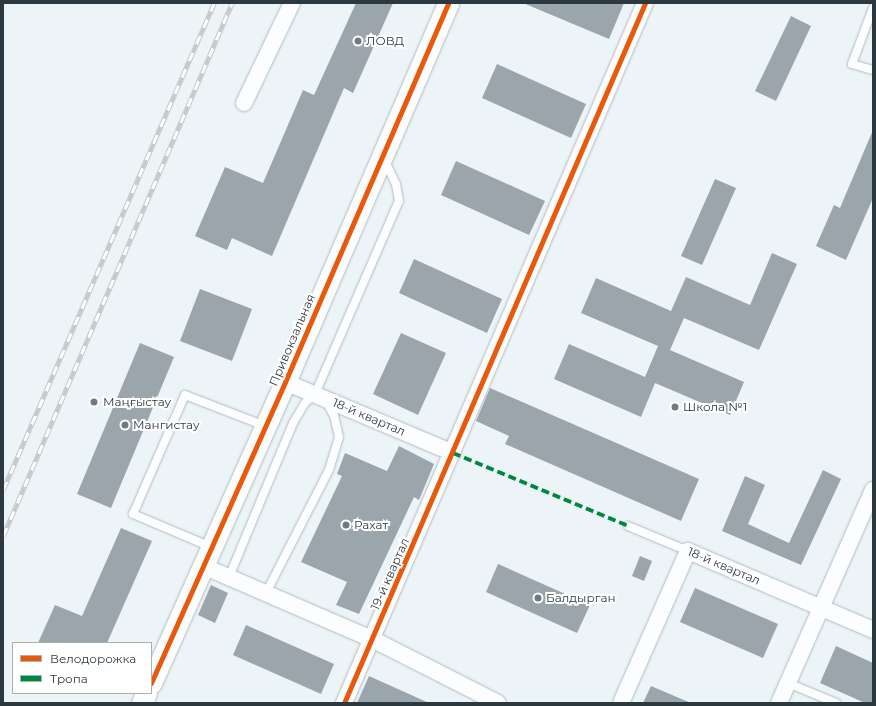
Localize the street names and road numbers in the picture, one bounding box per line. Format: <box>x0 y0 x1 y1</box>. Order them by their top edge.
street label: Привокзальная <box>266 292 318 388</box>
street label: 18-й квартал <box>331 395 407 439</box>
street label: 19-й квартал <box>368 536 412 612</box>
street label: 18-й квартал <box>686 544 762 588</box>

